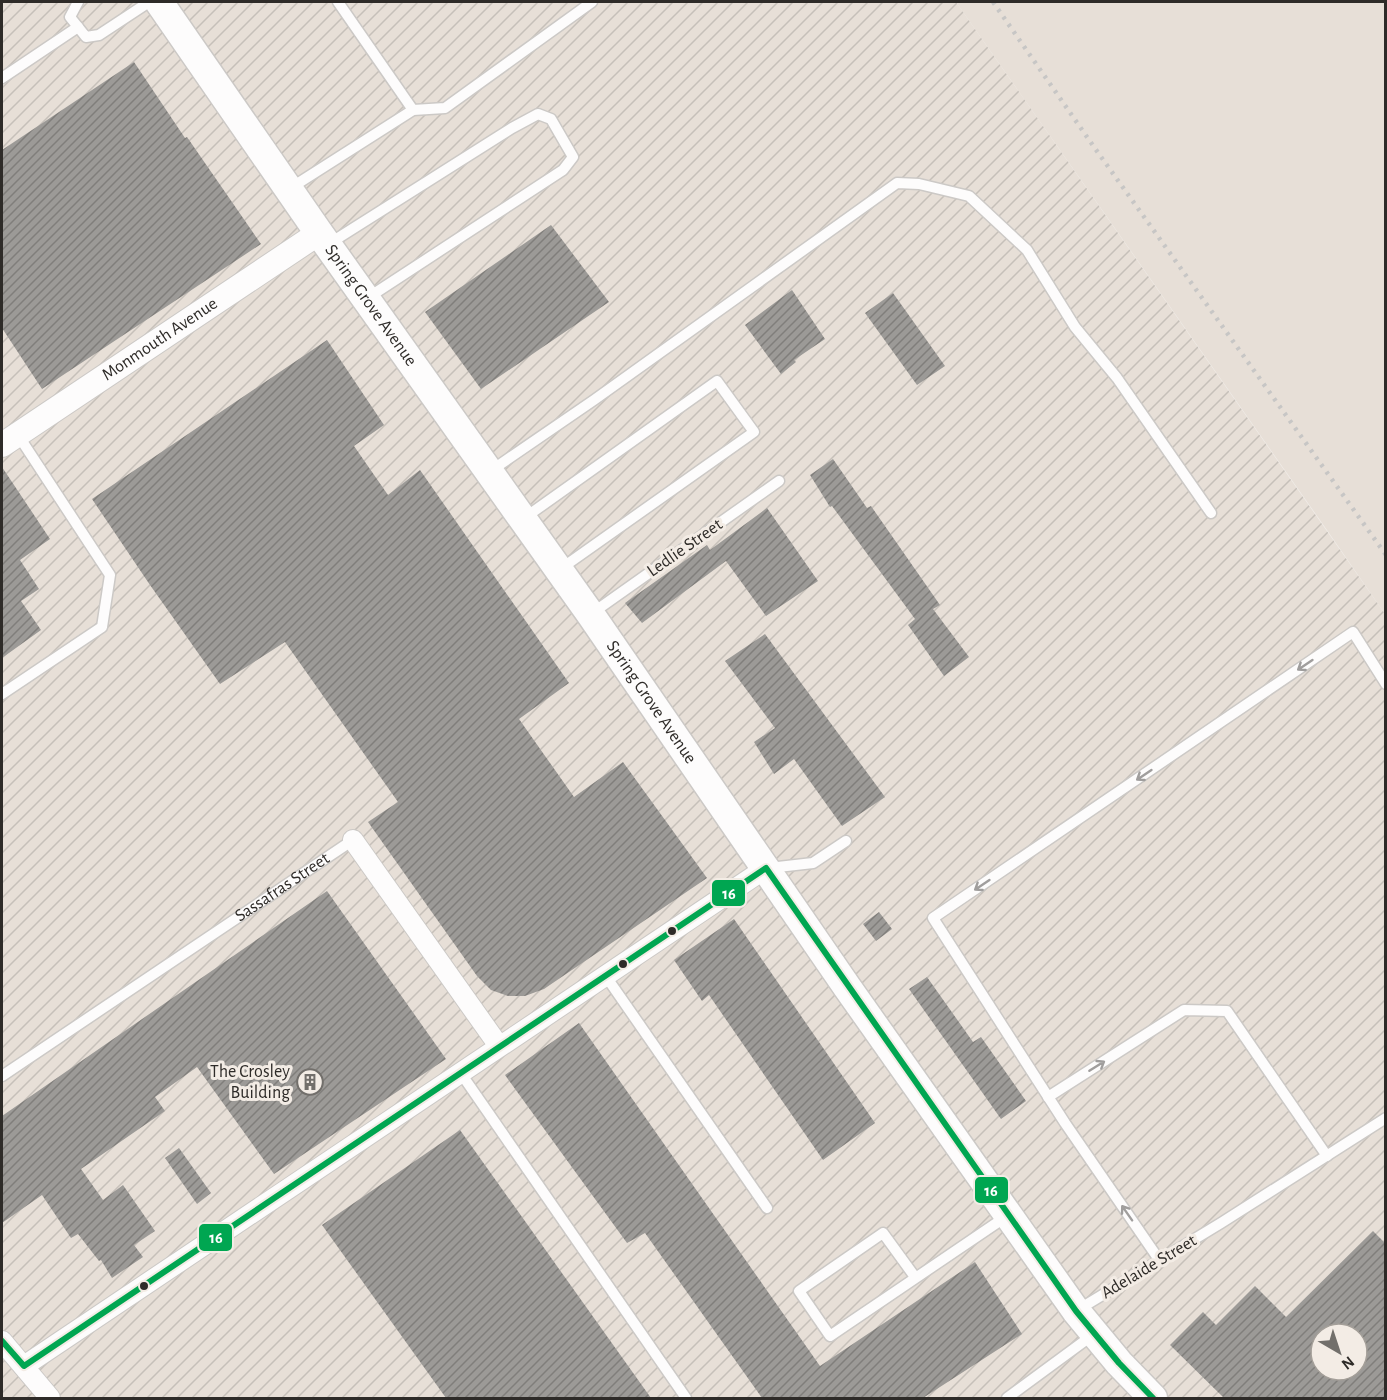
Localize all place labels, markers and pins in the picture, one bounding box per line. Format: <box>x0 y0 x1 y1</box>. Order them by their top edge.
unlabelled marker <box>666 925 678 937</box>
unlabelled marker <box>617 958 629 970</box>
place label: The Crosley Building <box>210 1063 290 1102</box>
building icon: The Crosley Building <box>295 1067 325 1097</box>
unlabelled marker <box>138 1280 150 1292</box>

